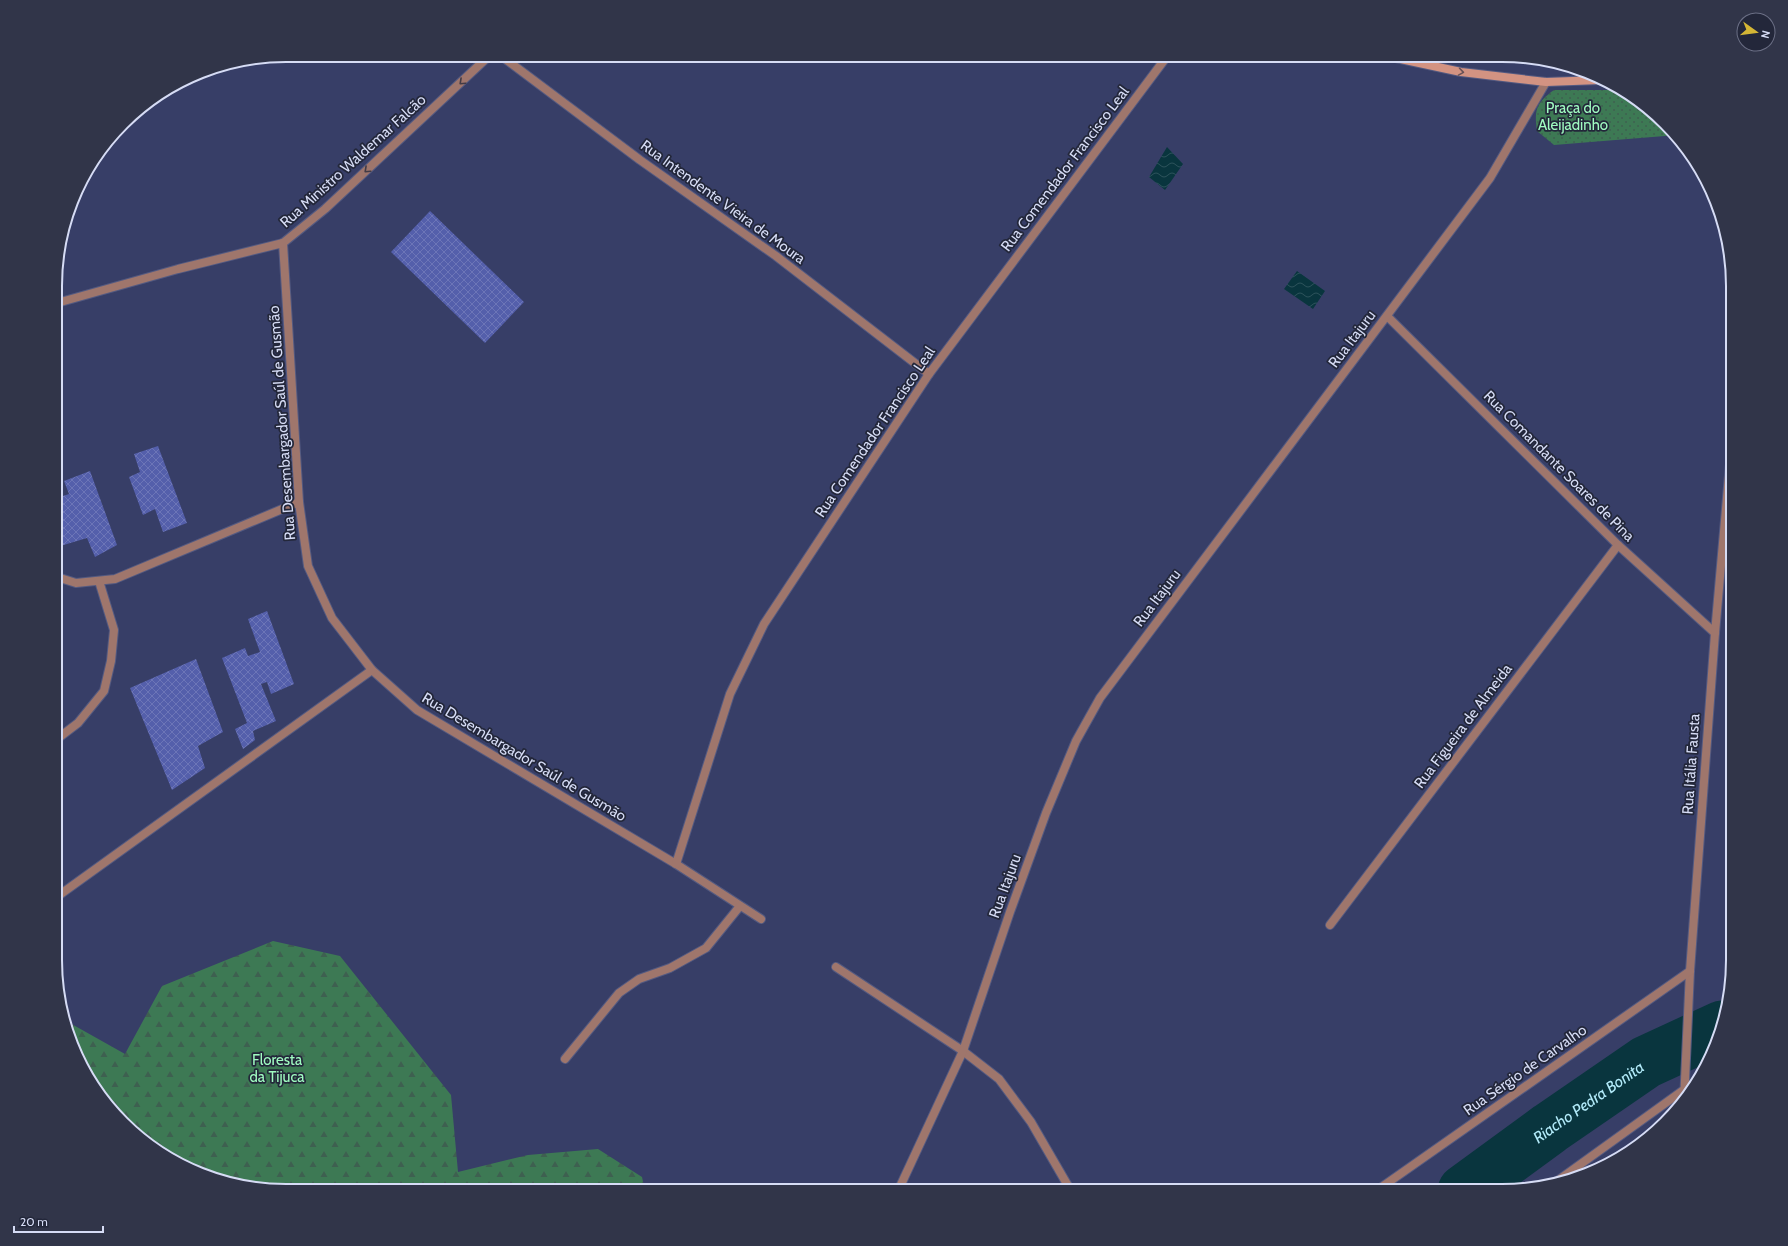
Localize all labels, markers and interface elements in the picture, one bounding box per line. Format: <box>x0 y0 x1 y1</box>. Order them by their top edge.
north arrow <box>1736 12 1776 52</box>
text: N <box>1758 29 1773 40</box>
one-way arrow <box>1458 67 1464 76</box>
one-way arrow <box>459 77 466 84</box>
street label: Rua Comendador Francisco Leal <box>997 83 1133 255</box>
street label: Rua Ministro Waldemar Falcão <box>276 91 430 231</box>
park label: Praça do Aleijadinho <box>1538 99 1608 134</box>
street label: Rua Intendente Vieira de Moura <box>637 136 809 268</box>
one-way arrow <box>364 166 371 173</box>
street label: Rua Desembargador Saúl de Gusmão <box>265 305 299 541</box>
street label: Rua Itajuru <box>1325 307 1379 371</box>
street label: Rua Comendador Francisco Leal <box>811 343 939 521</box>
street label: Rua Comandante Soares de Pina <box>1480 387 1639 546</box>
street label: Rua Itajuru <box>1130 566 1184 630</box>
street label: Rua Figueira de Almeida <box>1410 660 1516 792</box>
street label: Rua Desembargador Saúl de Gusmão <box>419 689 629 825</box>
street label: Rua Itália Fausta <box>1678 712 1704 815</box>
street label: Rua Itajuru <box>985 851 1025 921</box>
street label: Rua Sérgio de Carvalho <box>1460 1021 1590 1119</box>
park label: Floresta da Tijuca <box>250 1051 305 1086</box>
water label: Riacho Pedra Bonita <box>1529 1057 1648 1147</box>
scale bar <box>14 1208 103 1234</box>
text: 20 m <box>20 1214 48 1229</box>

